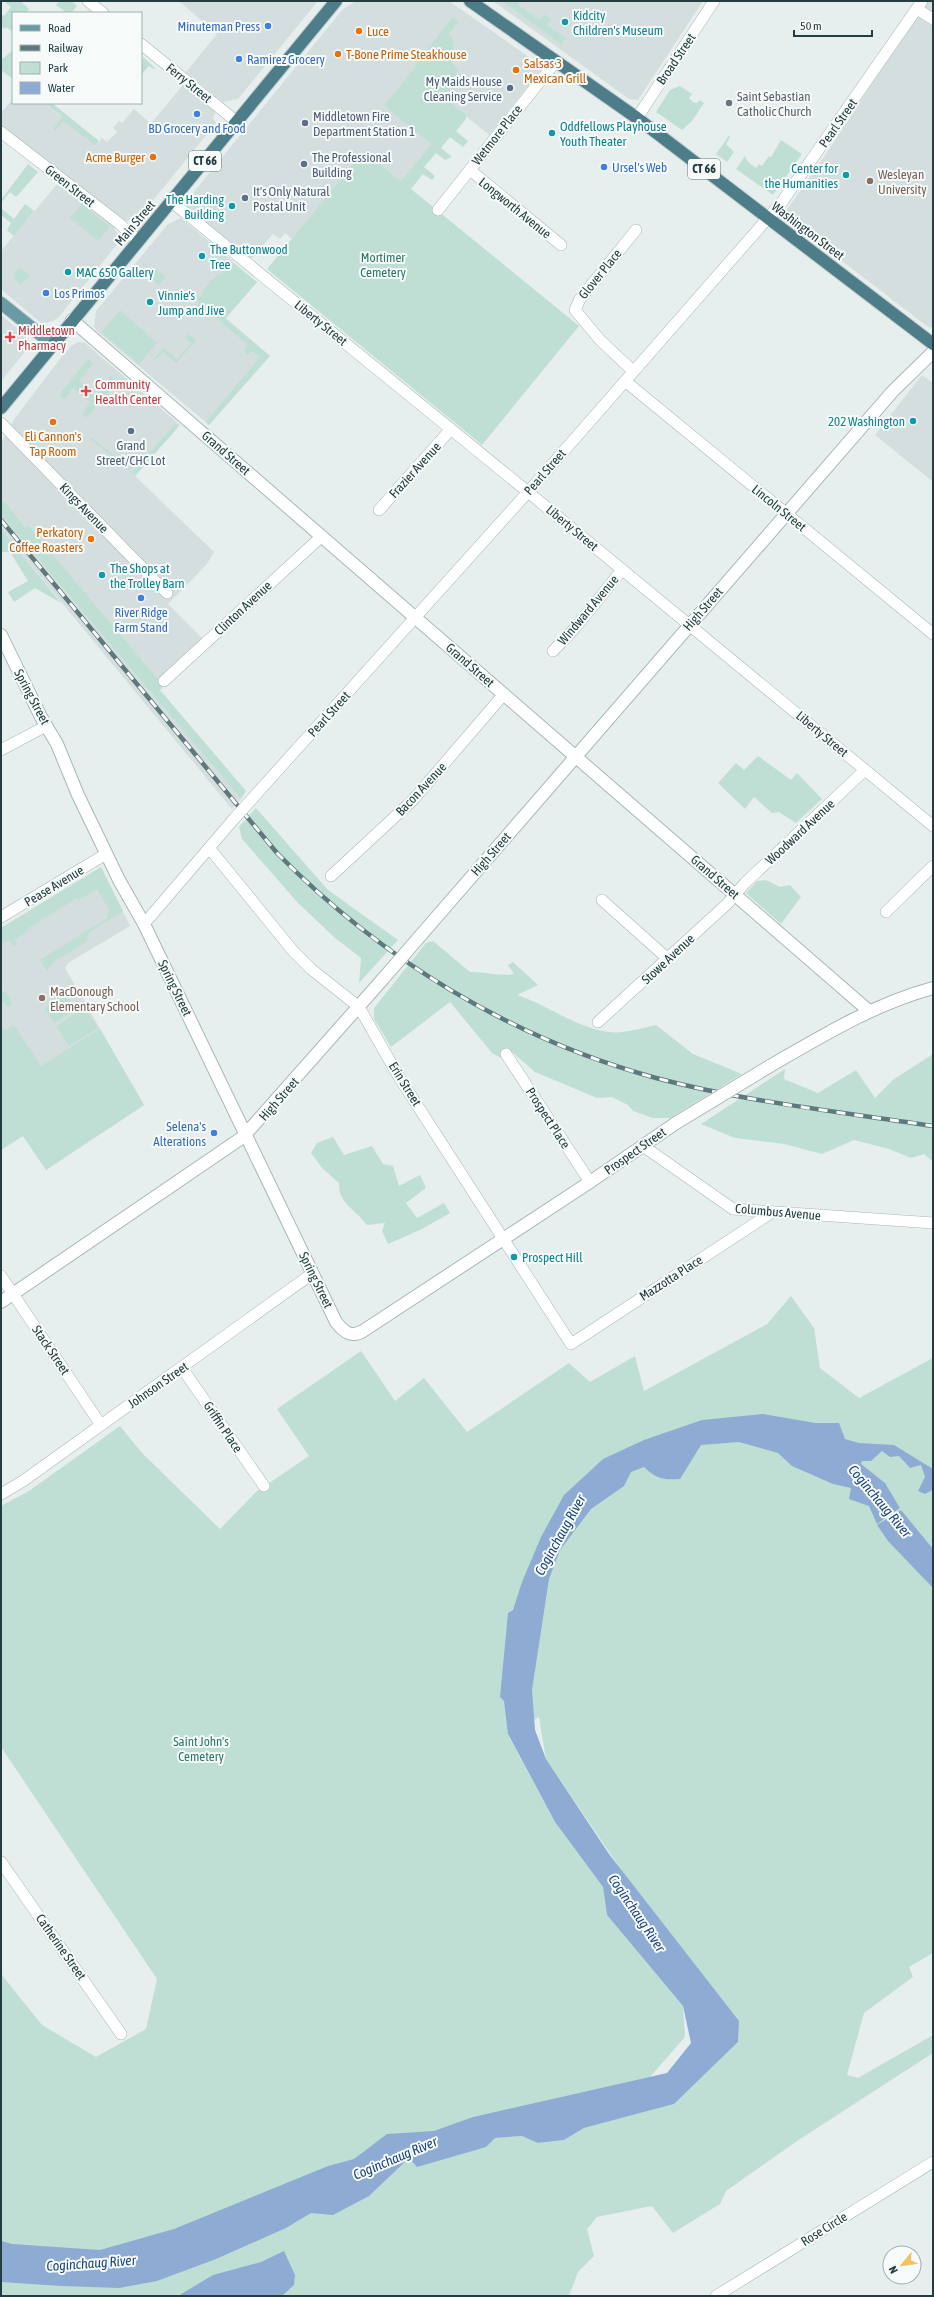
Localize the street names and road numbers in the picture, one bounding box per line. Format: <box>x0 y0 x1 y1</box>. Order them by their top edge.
street label: Broad Street <box>653 30 699 87</box>
street label: Ferry Street <box>163 60 215 106</box>
street label: Pearl Street <box>816 96 860 150</box>
street label: Wetmore Place <box>469 102 525 168</box>
road number: CT 66 <box>189 151 221 171</box>
road number: CT 66 <box>688 159 720 179</box>
street label: Green Street <box>42 162 98 210</box>
street label: Longworth Avenue <box>476 174 554 242</box>
street label: Main Street <box>112 197 158 249</box>
street label: Washington Street <box>769 199 848 263</box>
street label: Glover Place <box>575 246 625 302</box>
street label: Liberty Street <box>292 297 350 349</box>
street label: Grand Street <box>199 428 253 478</box>
street label: Frazier Avenue <box>386 439 444 501</box>
street label: Pearl Street <box>521 446 569 498</box>
street label: Kings Avenue <box>57 480 112 536</box>
street label: Lincoln Street <box>749 482 809 535</box>
street label: Liberty Street <box>543 502 601 554</box>
street label: Windward Avenue <box>555 572 622 648</box>
street label: Clinton Avenue <box>211 578 275 638</box>
street label: High Street <box>680 584 726 634</box>
street label: Grand Street <box>443 640 497 690</box>
street label: Spring Street <box>11 667 53 728</box>
street label: Pearl Street <box>305 688 353 740</box>
street label: Liberty Street <box>793 708 851 760</box>
street label: Bacon Avenue <box>393 759 449 819</box>
street label: Woodward Avenue <box>762 796 838 868</box>
street label: High Street <box>468 829 514 879</box>
street label: Grand Street <box>688 852 742 902</box>
street label: Pease Avenue <box>22 862 86 910</box>
street label: Stowe Avenue <box>639 931 697 987</box>
street label: Spring Street <box>155 957 195 1019</box>
street label: Erin Street <box>386 1059 424 1109</box>
street label: High Street <box>256 1074 302 1124</box>
street label: Prospect Place <box>523 1085 573 1151</box>
street label: Prospect Street <box>601 1124 669 1178</box>
street label: Columbus Avenue <box>735 1201 822 1223</box>
street label: Spring Street <box>296 1249 336 1311</box>
street label: Mazzotta Place <box>637 1252 705 1304</box>
street label: Stack Street <box>29 1323 73 1378</box>
street label: Johnson Street <box>125 1359 191 1411</box>
street label: Griffin Place <box>200 1399 246 1455</box>
street label: Catherine Street <box>33 1911 89 1983</box>
street label: Rose Circle <box>798 2209 850 2249</box>

